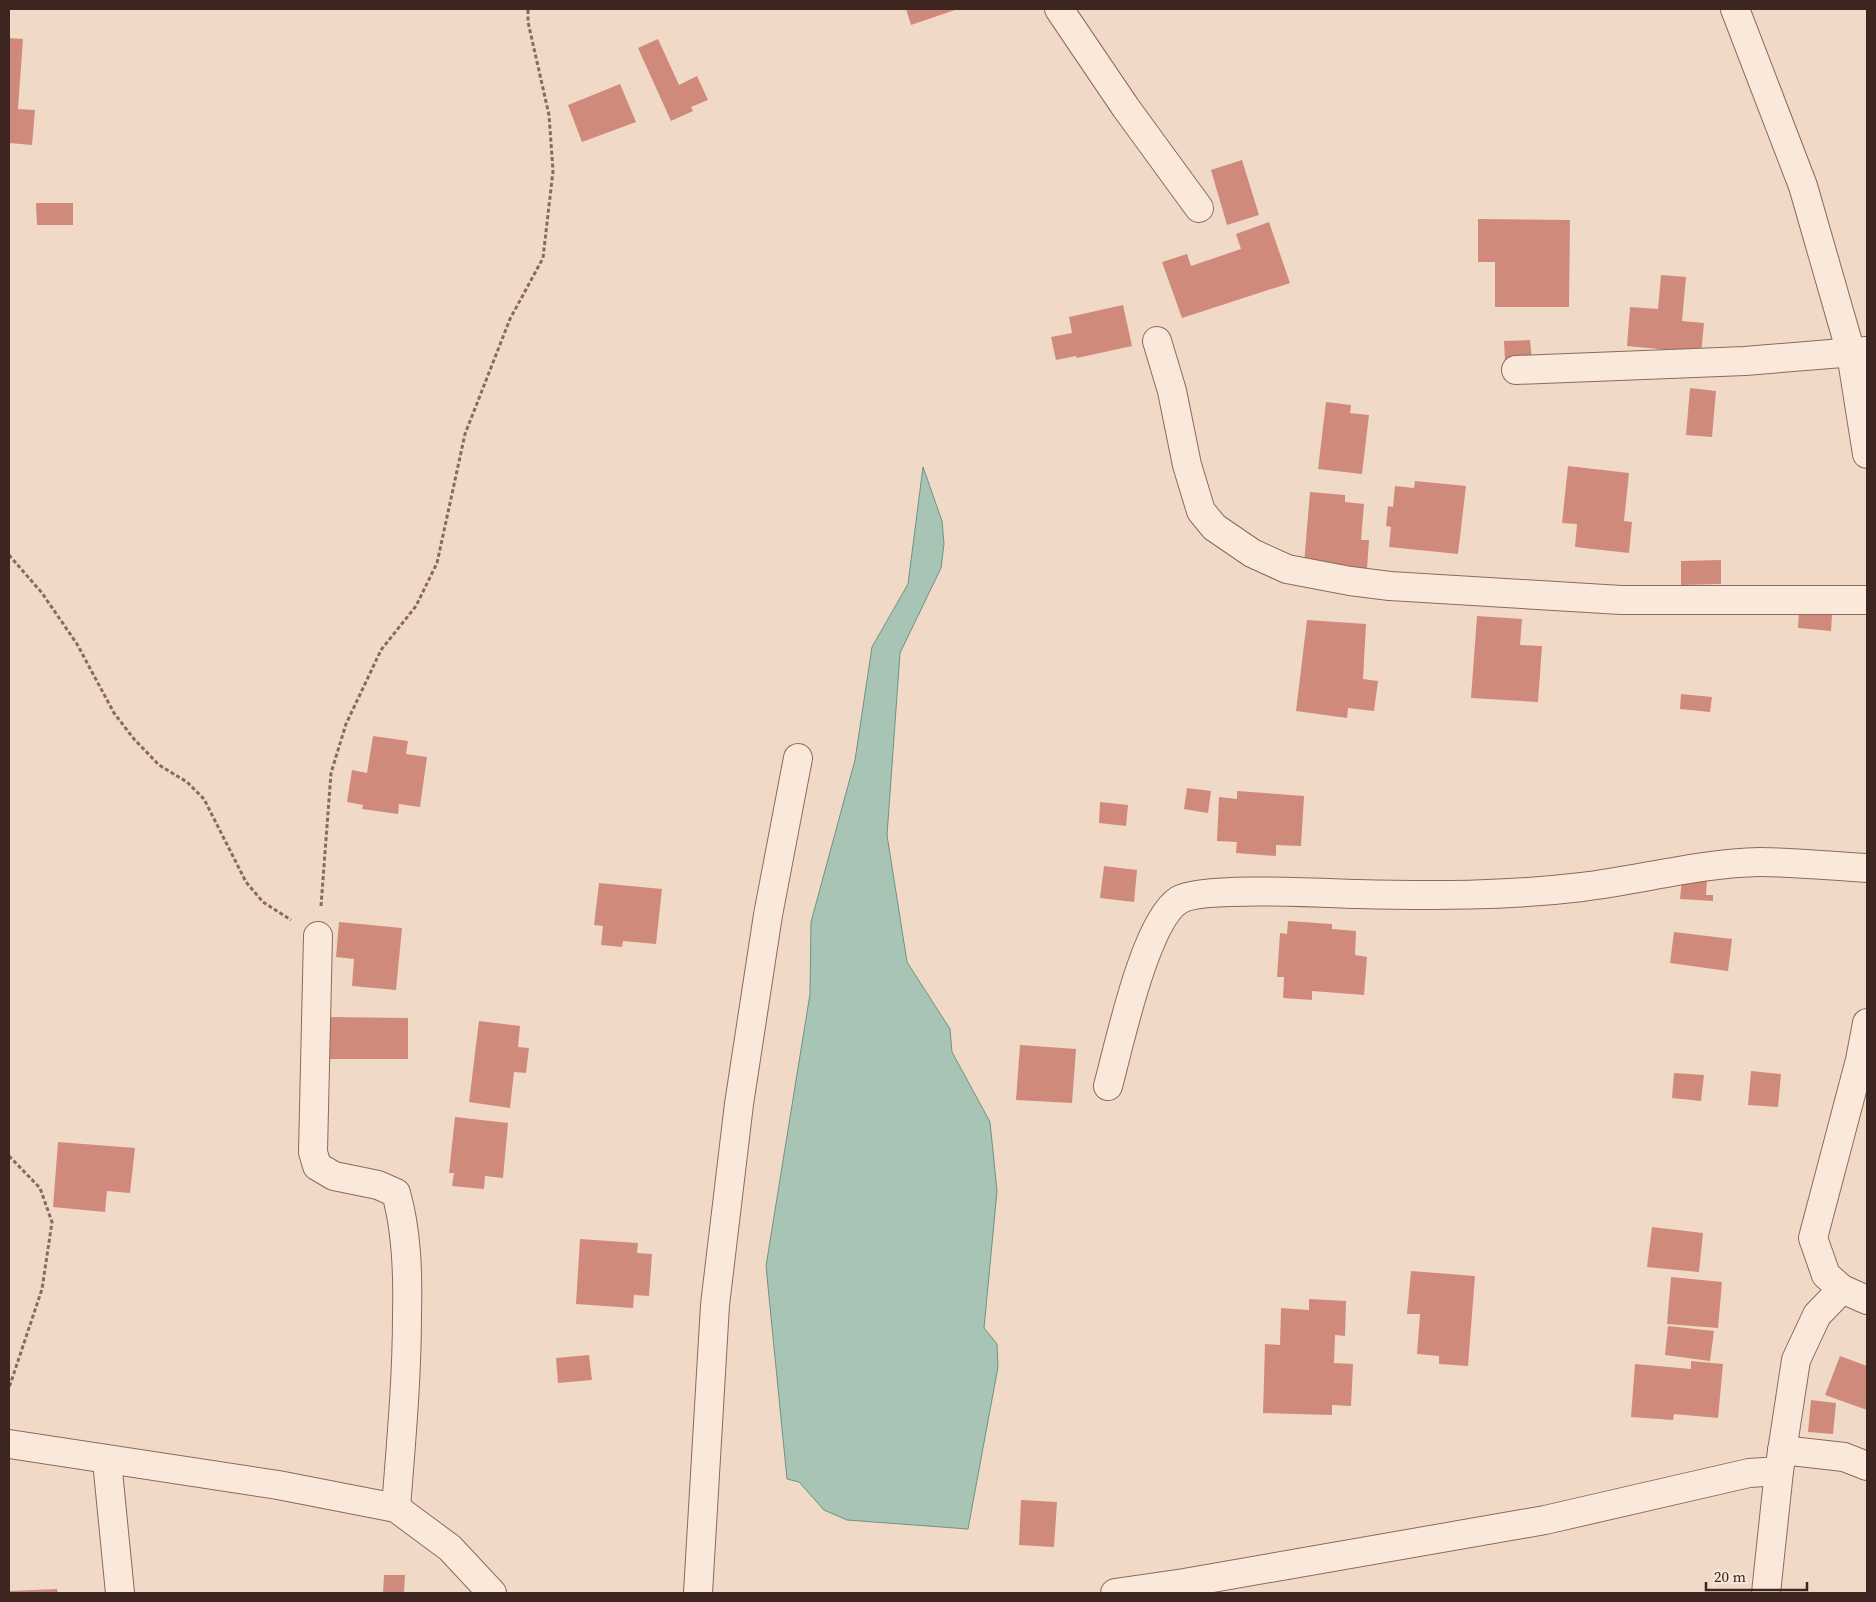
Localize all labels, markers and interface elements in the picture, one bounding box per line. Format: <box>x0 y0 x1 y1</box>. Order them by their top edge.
scale bar <box>1706 1560 1807 1592</box>
text: 20 m <box>1714 1566 1746 1587</box>

